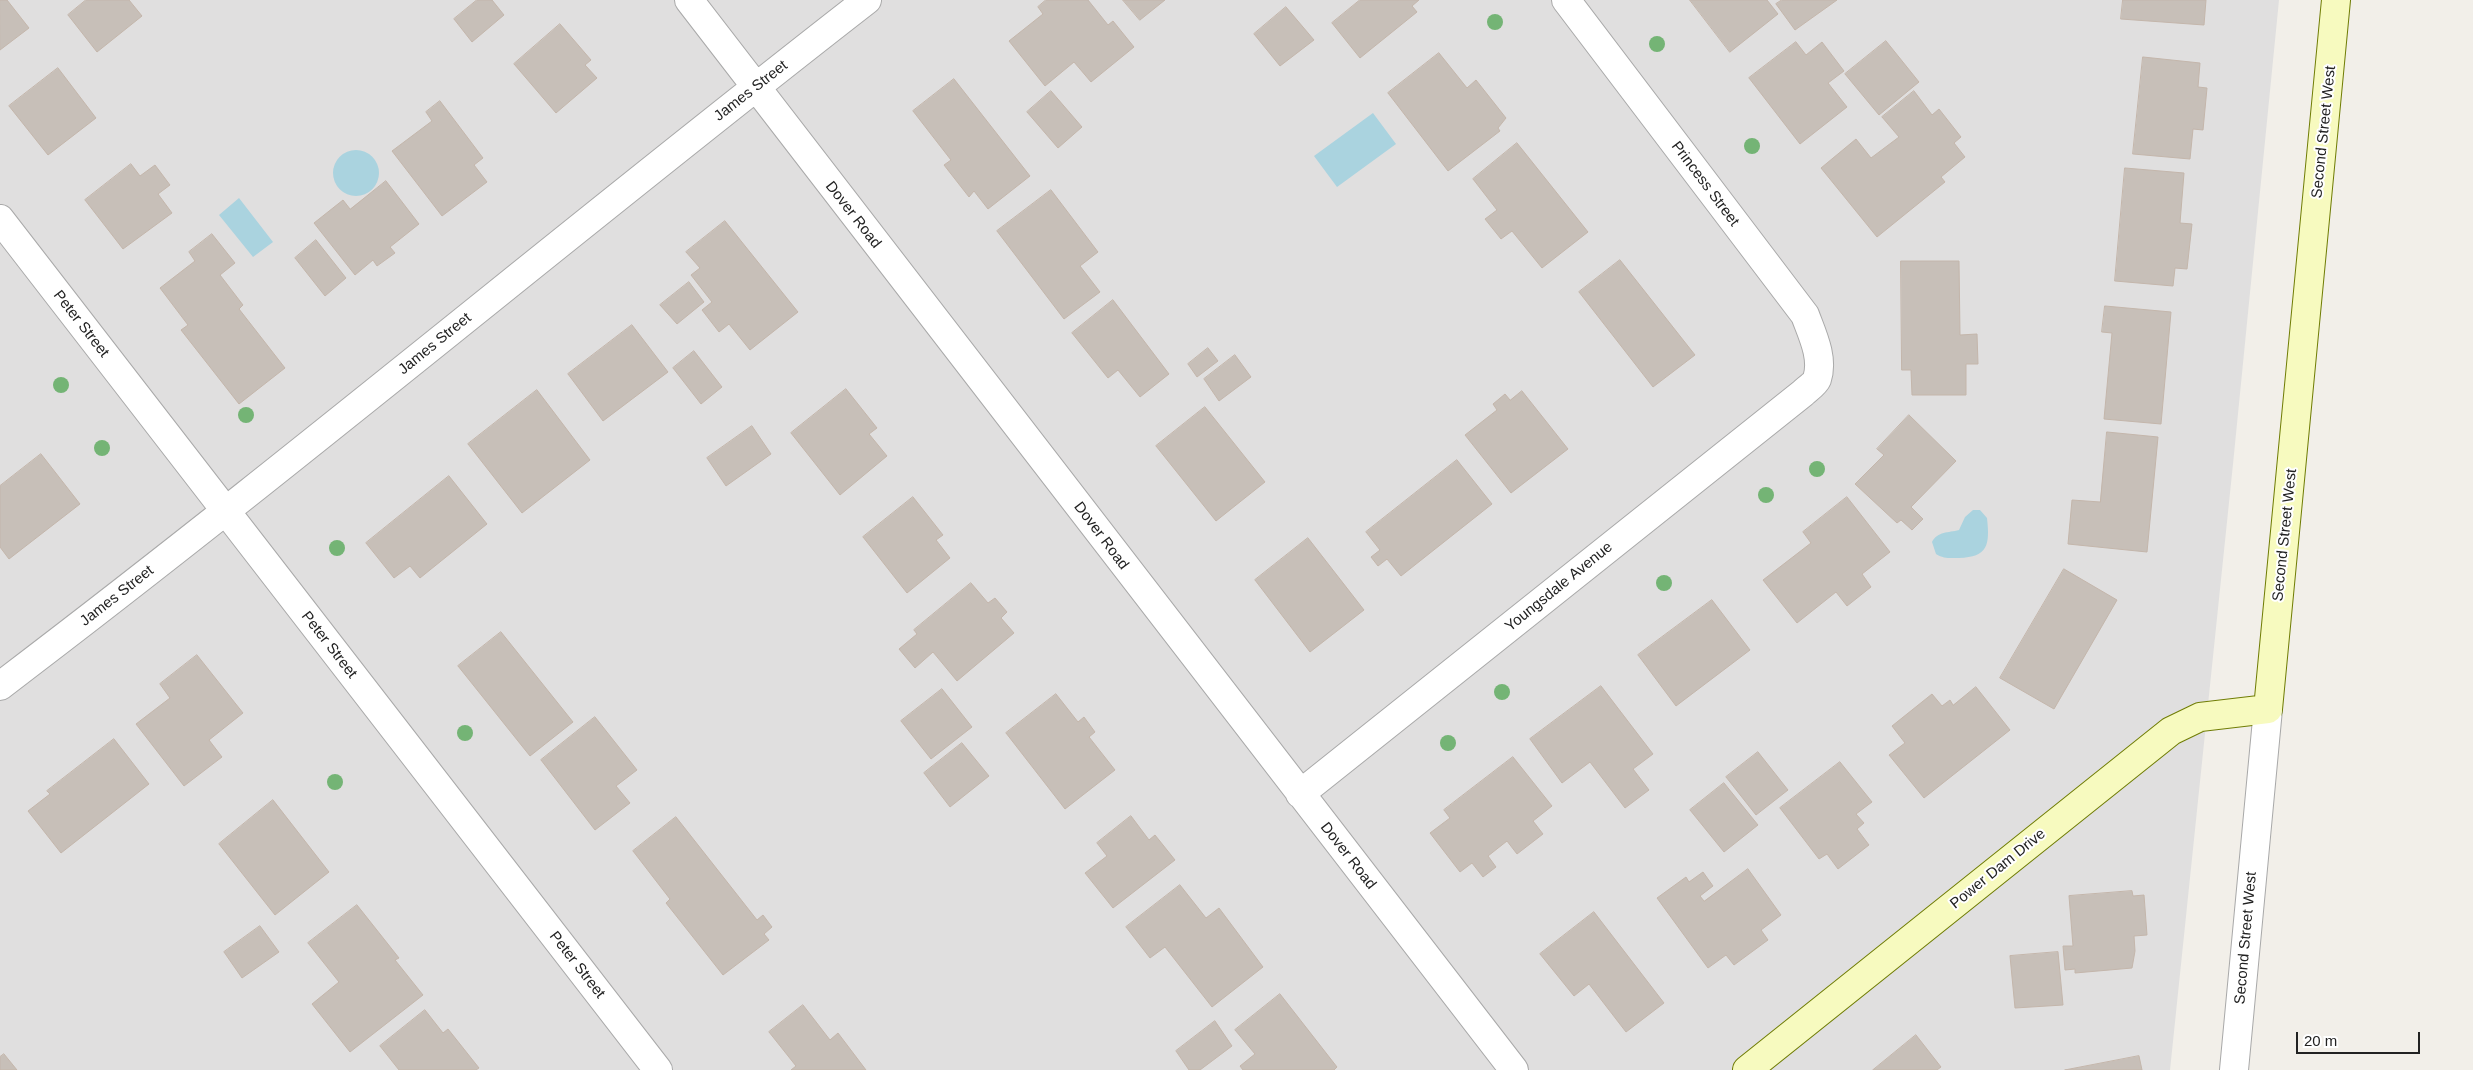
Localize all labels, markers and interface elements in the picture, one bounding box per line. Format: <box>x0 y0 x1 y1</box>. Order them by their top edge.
street label: James Street <box>711 57 791 125</box>
street label: Second Street West <box>2308 65 2340 199</box>
street label: Princess Street <box>1667 138 1743 230</box>
street label: Dover Road <box>821 178 885 252</box>
street label: Peter Street <box>49 287 113 361</box>
street label: James Street <box>395 309 475 379</box>
street label: Second Street West <box>2269 468 2301 602</box>
street label: Dover Road <box>1070 499 1132 573</box>
street label: Youngsdale Avenue <box>1502 538 1616 636</box>
street label: James Street <box>77 562 157 630</box>
street label: Peter Street <box>297 608 361 682</box>
street label: Dover Road <box>1316 819 1380 893</box>
street label: Power Dam Drive <box>1947 825 2049 913</box>
street label: Second Street West <box>2231 871 2261 1005</box>
street label: Peter Street <box>545 928 609 1002</box>
scale bar <box>2298 1022 2422 1054</box>
text: 20 m <box>2304 1032 2337 1049</box>

